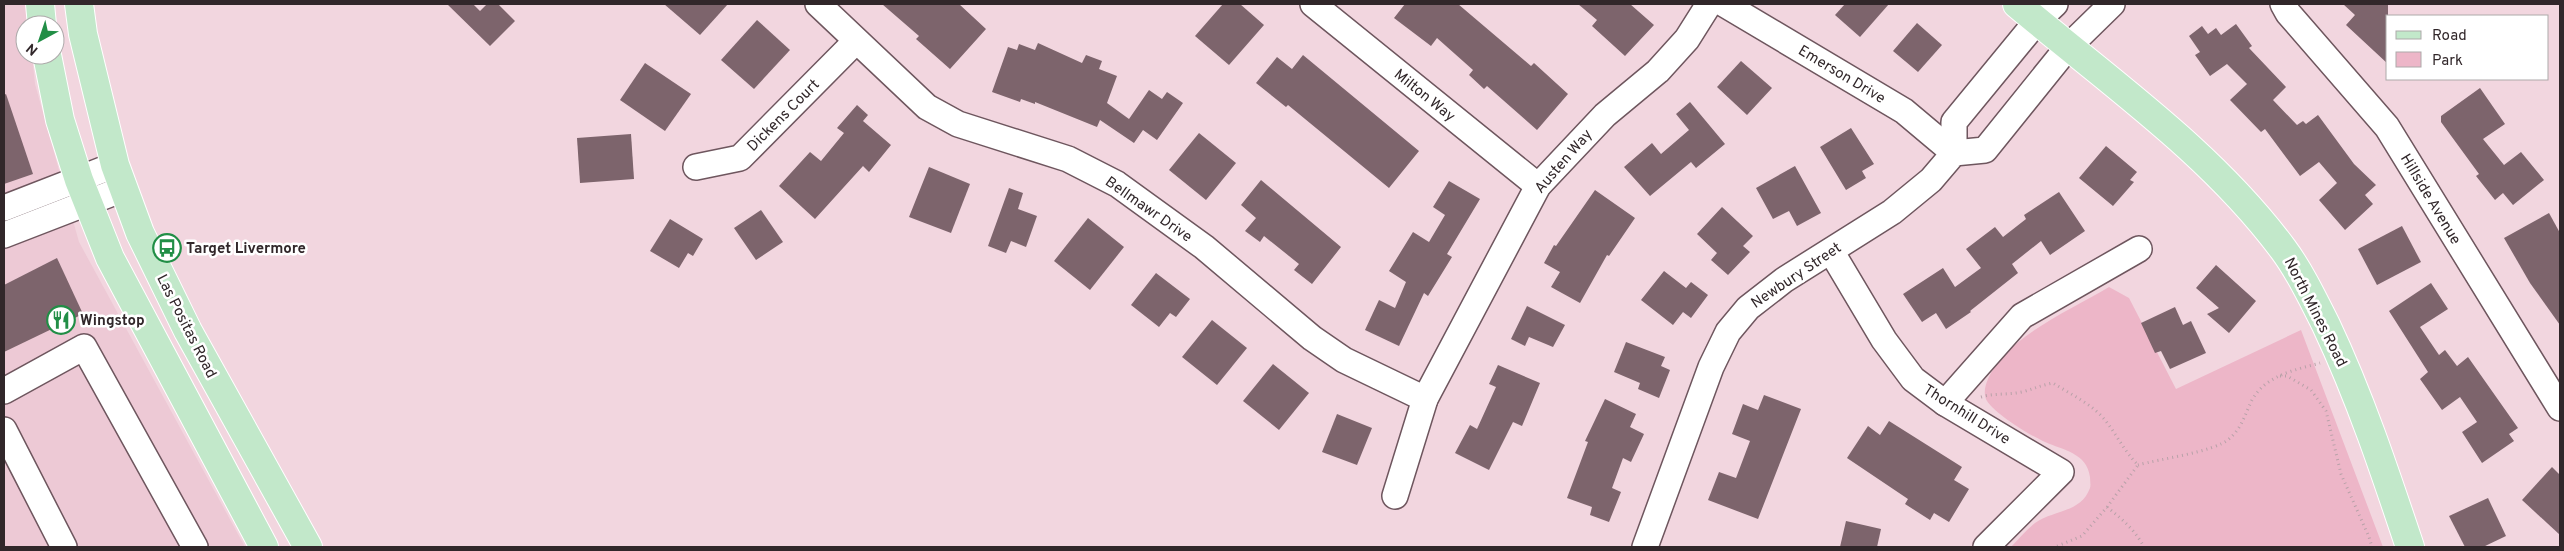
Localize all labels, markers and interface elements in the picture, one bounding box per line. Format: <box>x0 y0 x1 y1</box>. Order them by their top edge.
north arrow <box>15 15 65 65</box>
legend <box>2386 15 2549 80</box>
text: Road <box>2432 27 2467 46</box>
text: N <box>23 39 42 59</box>
street label: Emerson Drive <box>1794 42 1888 109</box>
text: Park <box>2432 52 2463 71</box>
street label: Milton Way <box>1390 66 1459 127</box>
street label: Dickens Court <box>744 76 824 156</box>
street label: Austen Way <box>1531 126 1597 198</box>
street label: Hillside Avenue <box>2395 151 2464 249</box>
street label: Bellmawr Drive <box>1101 173 1195 247</box>
bus stop icon: Target Livermore <box>152 233 182 263</box>
street label: Newbury Street <box>1748 239 1846 313</box>
place label: Target Livermore <box>186 240 306 259</box>
street label: North Mines Road <box>2279 255 2350 370</box>
street label: Las Positas Road <box>151 272 220 382</box>
restaurant icon: Wingstop <box>46 305 76 335</box>
place label: Wingstop <box>80 312 145 331</box>
street label: Thornhill Drive <box>1919 381 2013 450</box>

